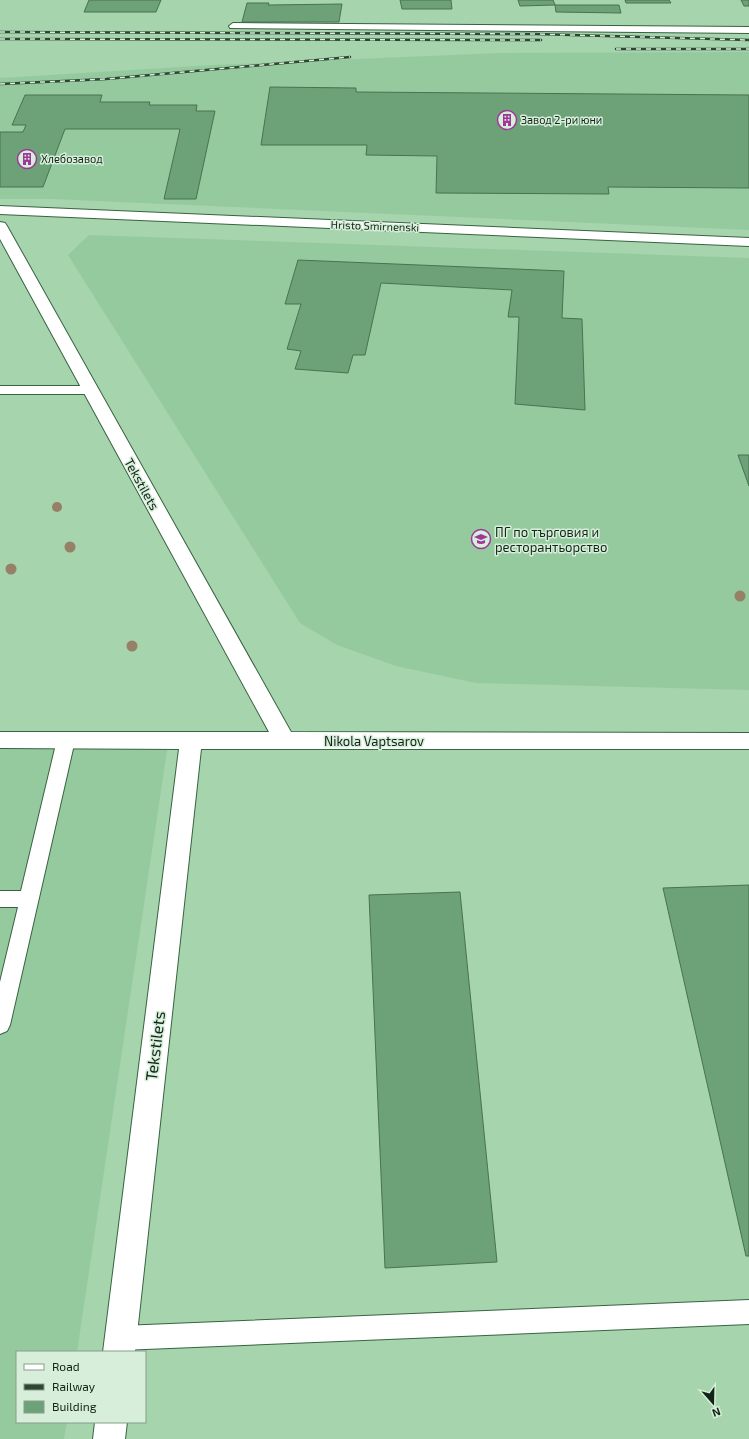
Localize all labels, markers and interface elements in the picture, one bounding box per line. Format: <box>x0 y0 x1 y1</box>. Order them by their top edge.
building icon: Завод 2-ри юни <box>496 109 518 131</box>
place label: Завод 2-ри юни <box>521 113 602 126</box>
building icon: Хлебозавод <box>16 148 38 170</box>
place label: Хлебозавод <box>41 152 103 165</box>
street label: Hristo Smirnenski <box>331 217 419 234</box>
street label: Tekstilets <box>121 455 163 513</box>
place label: ПГ по търговия и ресторантьорство <box>495 524 607 555</box>
school or university icon: ПГ по търговия и ресторантьорство <box>470 528 492 550</box>
street label: Nikola Vaptsarov <box>324 733 424 749</box>
street label: Tekstilets <box>141 1010 168 1082</box>
legend <box>16 1351 146 1423</box>
text: Road <box>52 1359 80 1373</box>
text: Railway <box>52 1379 96 1393</box>
north arrow <box>693 1383 733 1423</box>
text: Building <box>52 1399 97 1413</box>
text: N <box>711 1405 723 1420</box>

